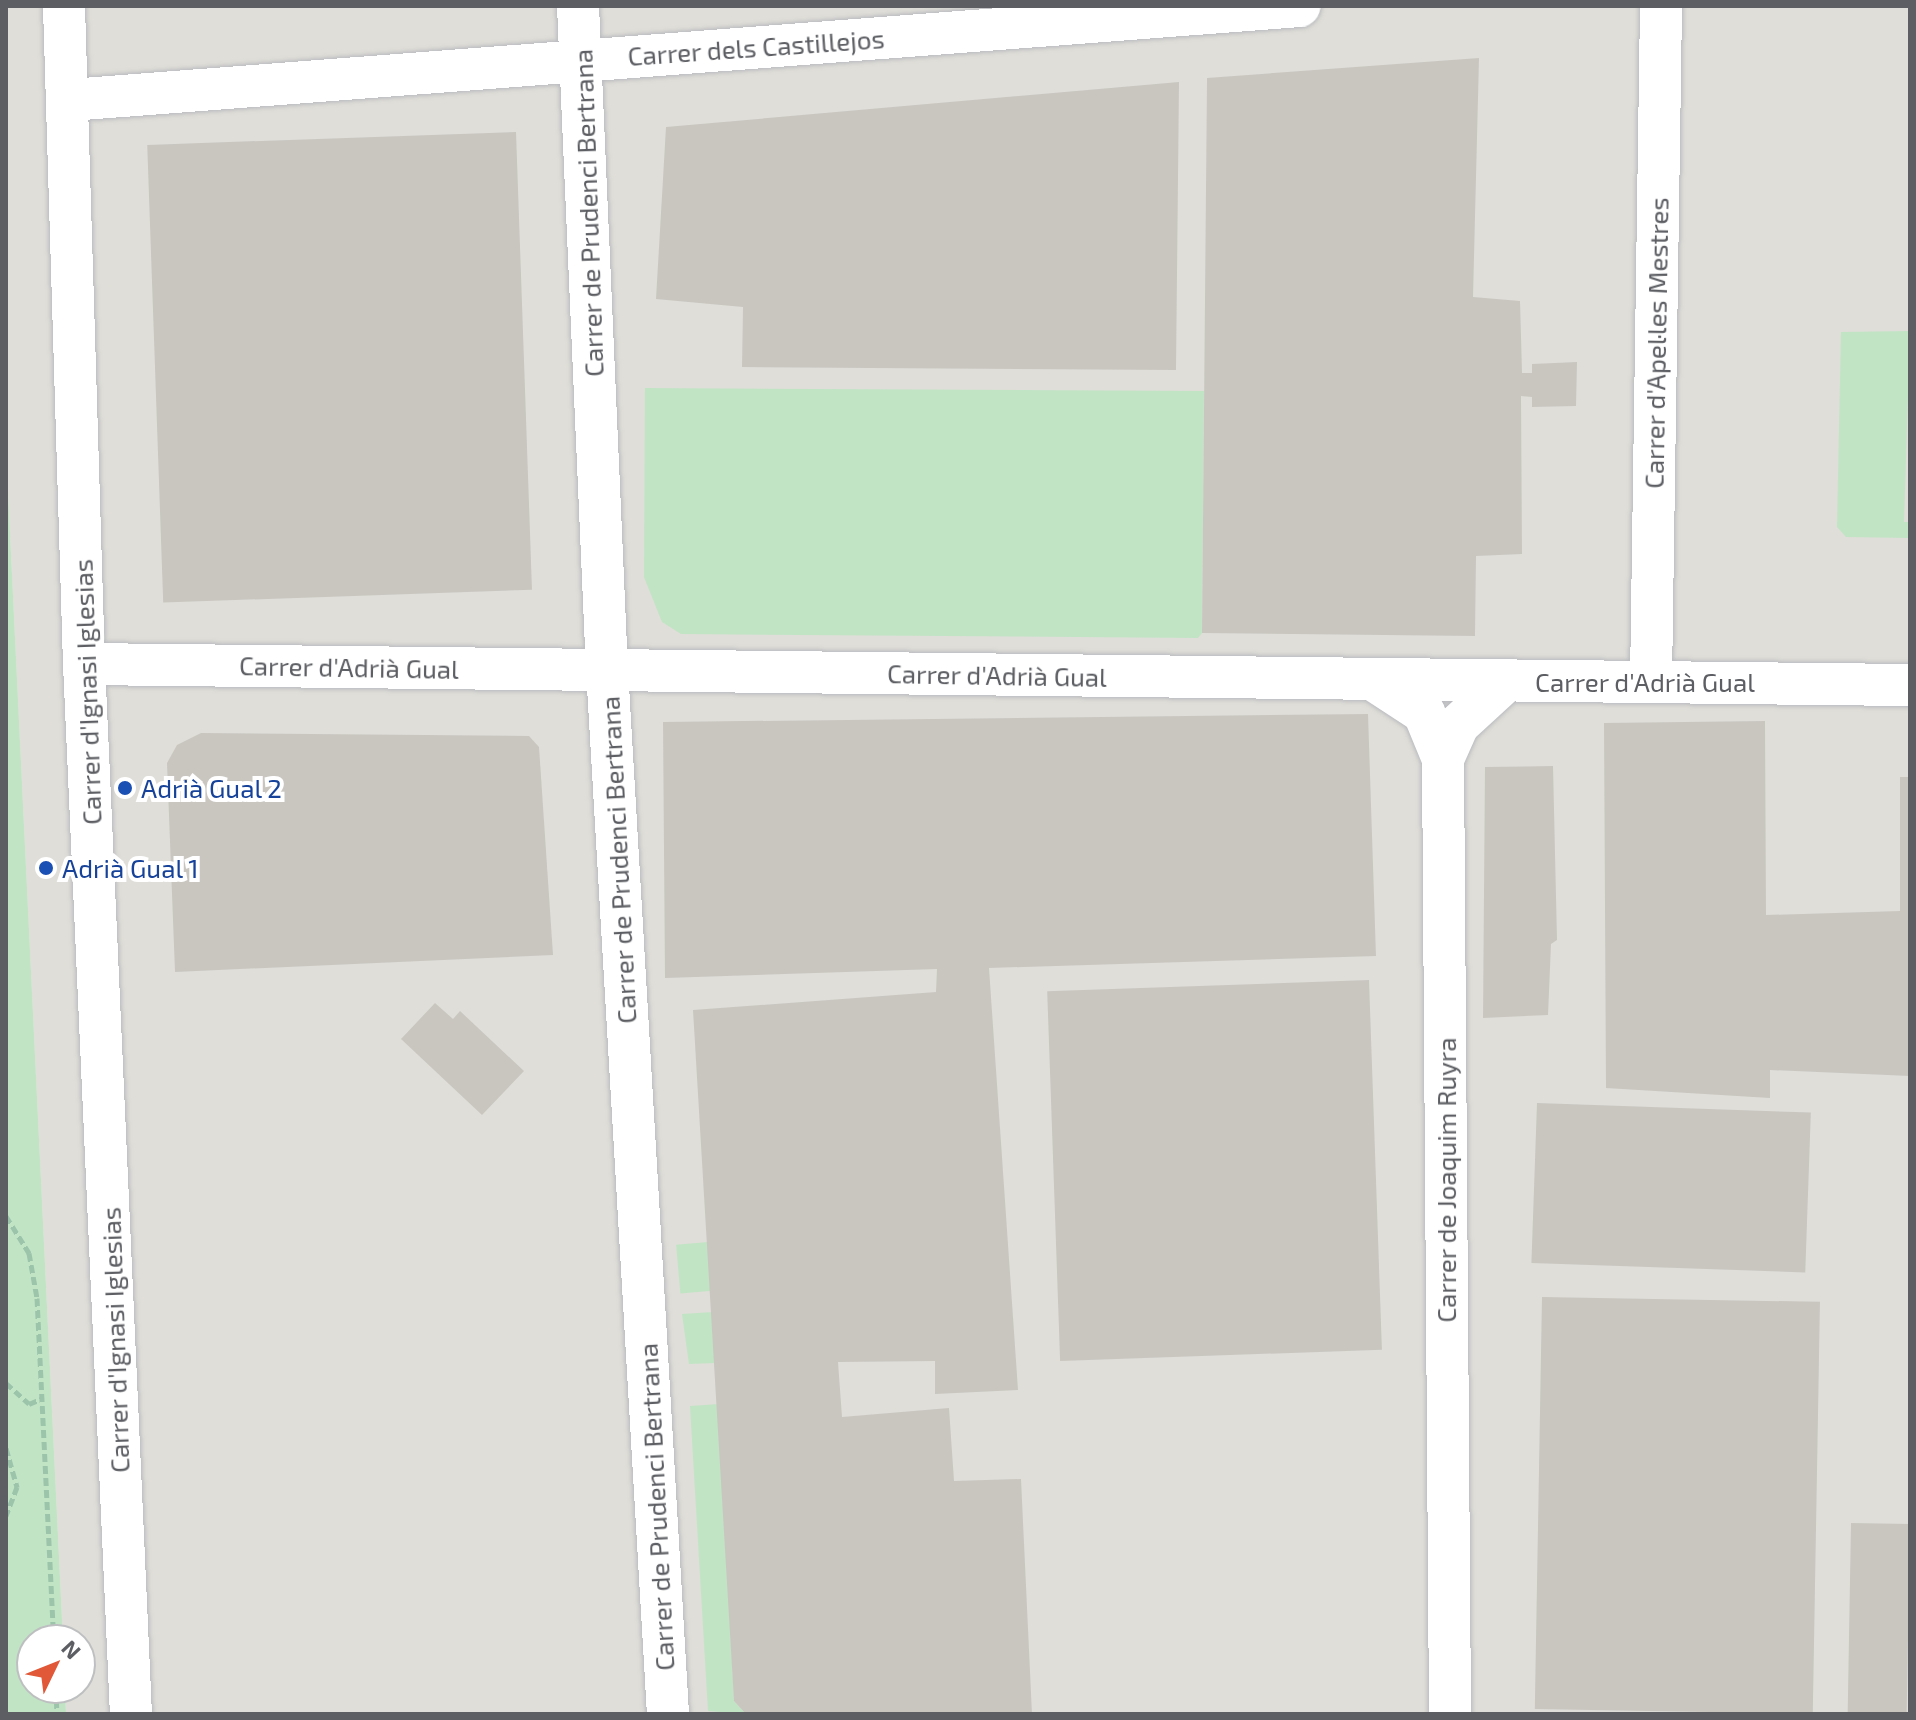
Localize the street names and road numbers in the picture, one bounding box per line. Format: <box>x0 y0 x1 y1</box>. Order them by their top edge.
street label: Carrer dels Castillejos <box>626 22 886 72</box>
street label: Carrer de Prudenci Bertrana <box>567 48 609 378</box>
street label: Carrer d'Apel·les Mestres <box>1638 197 1674 489</box>
street label: Carrer d'Ignasi Iglesias <box>67 558 107 826</box>
street label: Carrer d'Adrià Gual <box>239 649 459 685</box>
street label: Carrer d'Adrià Gual <box>887 657 1107 693</box>
street label: Carrer d'Adrià Gual <box>1535 666 1755 698</box>
street label: Carrer de Prudenci Bertrana <box>594 695 642 1025</box>
street label: Carrer de Joaquim Ruyra <box>1430 1037 1462 1323</box>
street label: Carrer d'Ignasi Iglesias <box>95 1206 135 1474</box>
street label: Carrer de Prudenci Bertrana <box>632 1342 680 1672</box>

